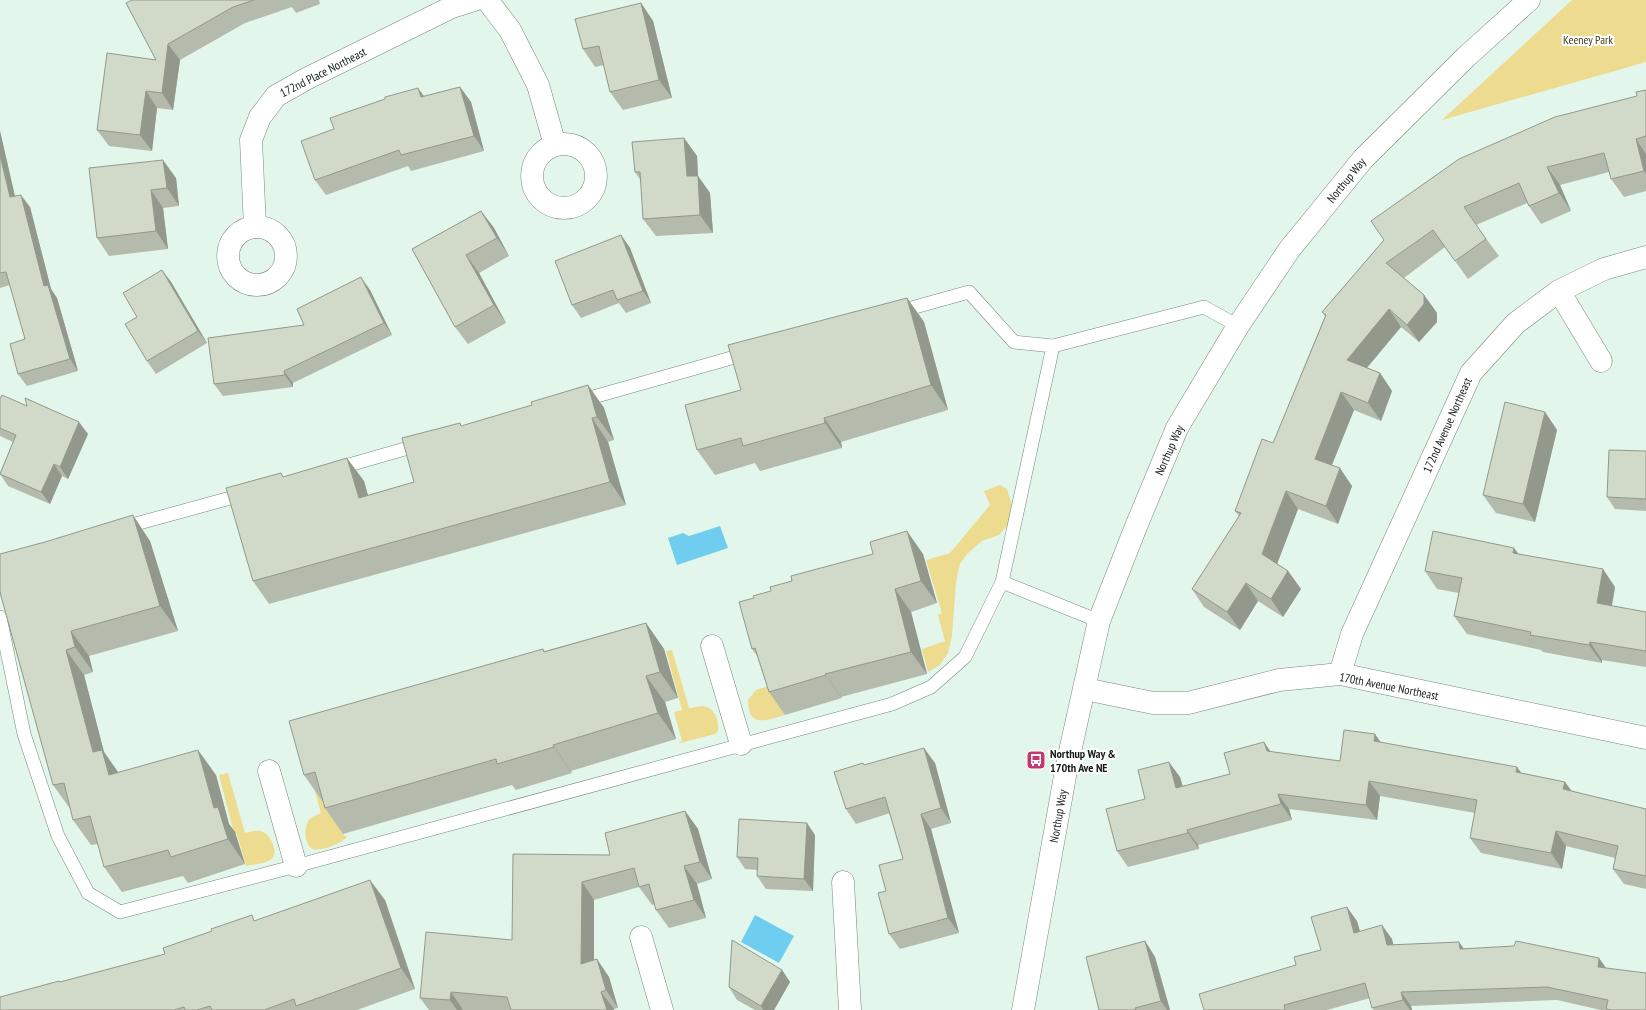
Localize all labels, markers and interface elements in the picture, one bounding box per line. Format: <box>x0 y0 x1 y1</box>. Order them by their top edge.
park label: Keeney Park <box>1563 32 1613 47</box>
street label: 172nd Place Northeast <box>277 44 369 100</box>
street label: Northup Way <box>1323 154 1369 206</box>
street label: 172nd Avenue Northeast <box>1419 374 1475 475</box>
street label: Northup Way <box>1151 422 1187 478</box>
street label: 170th Avenue Northeast <box>1338 669 1441 703</box>
place label: Northup Way & 170th Ave NE <box>1050 746 1115 775</box>
bus stop icon: Northup Way & 170th Ave NE <box>1025 749 1047 771</box>
street label: Northup Way <box>1046 788 1070 844</box>

